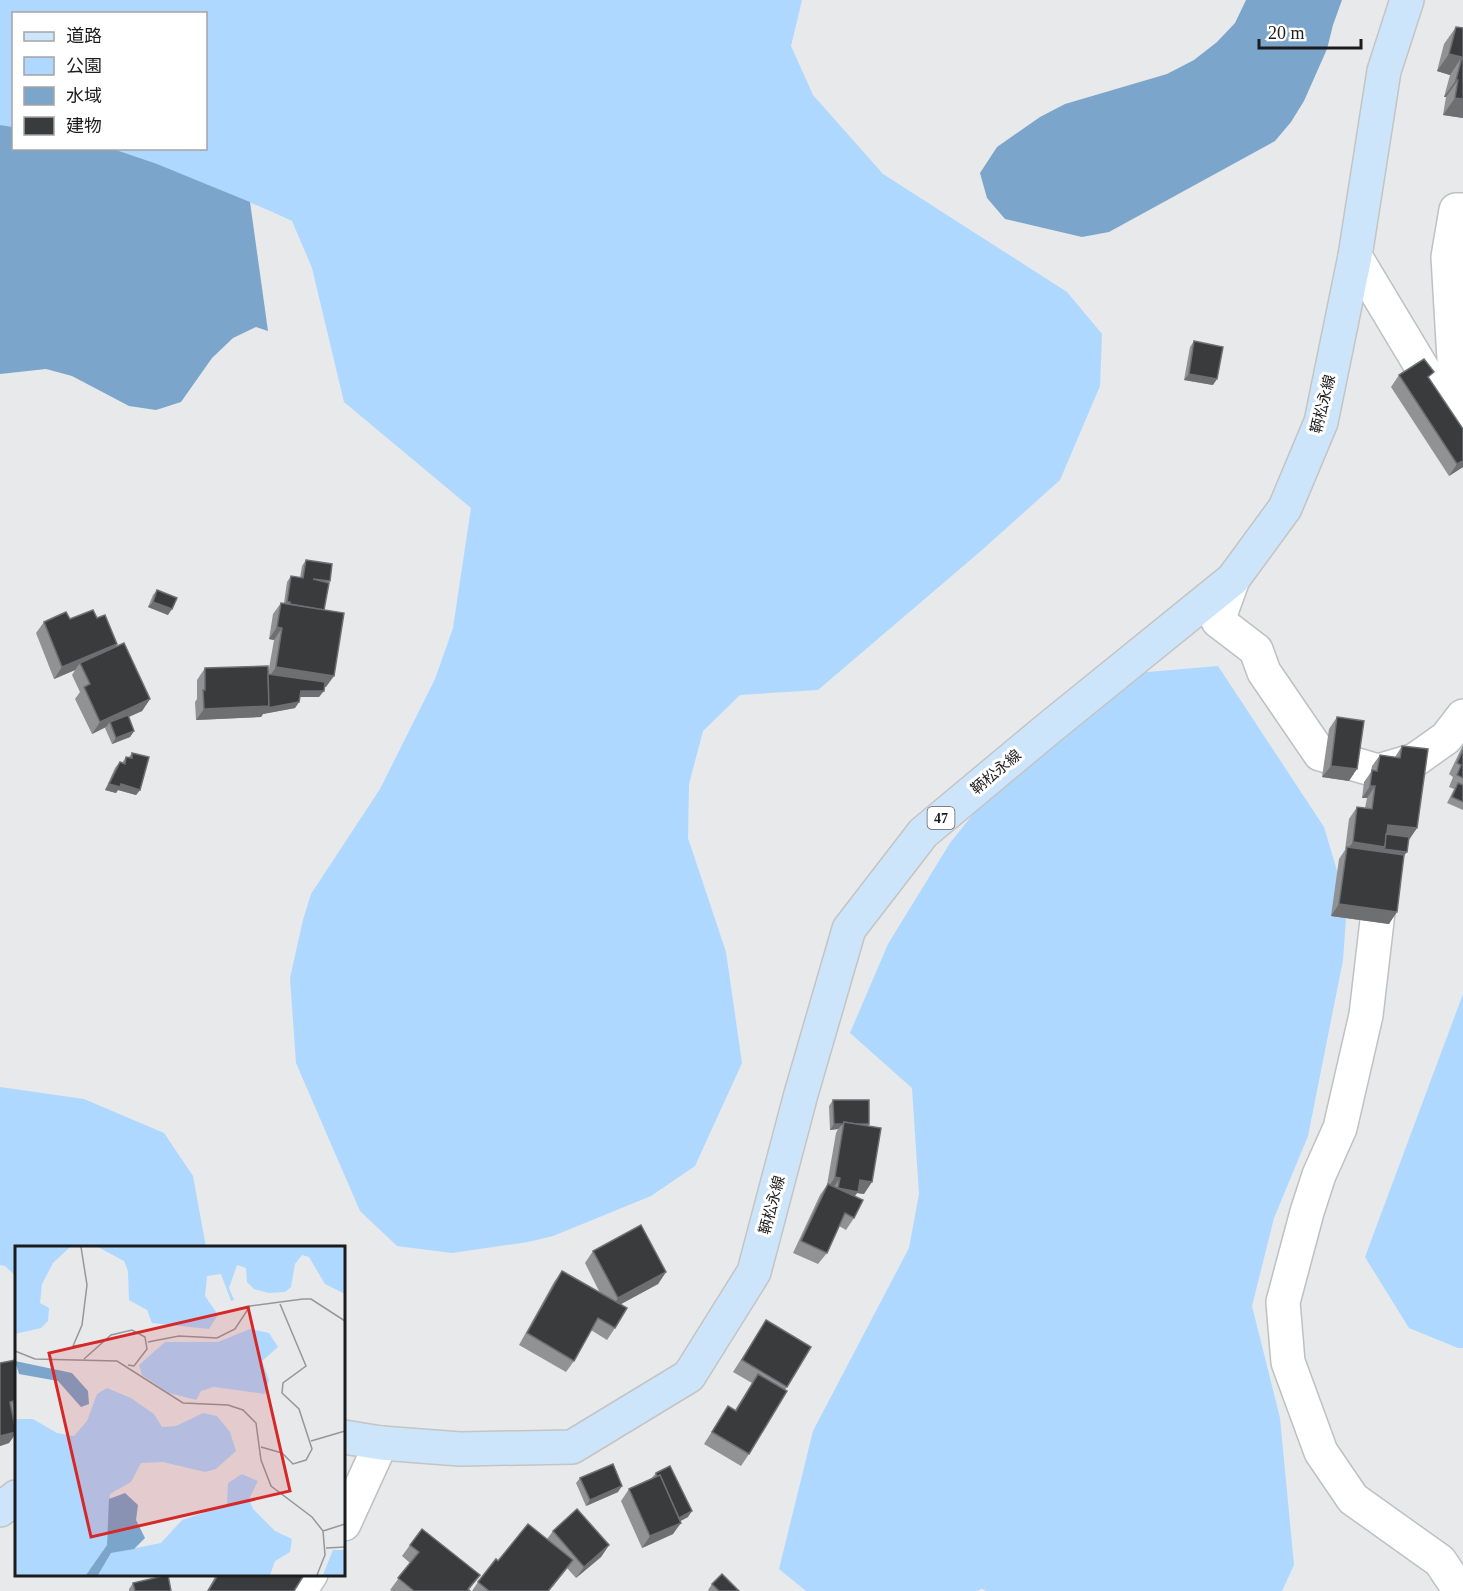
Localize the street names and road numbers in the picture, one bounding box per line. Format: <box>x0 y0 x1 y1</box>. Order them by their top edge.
street label: 鞆松永線 <box>1308 373 1338 435</box>
street label: 鞆松永線 <box>968 747 1024 797</box>
road number: 47 <box>928 807 954 829</box>
street label: 鞆松永線 <box>757 1174 787 1236</box>

